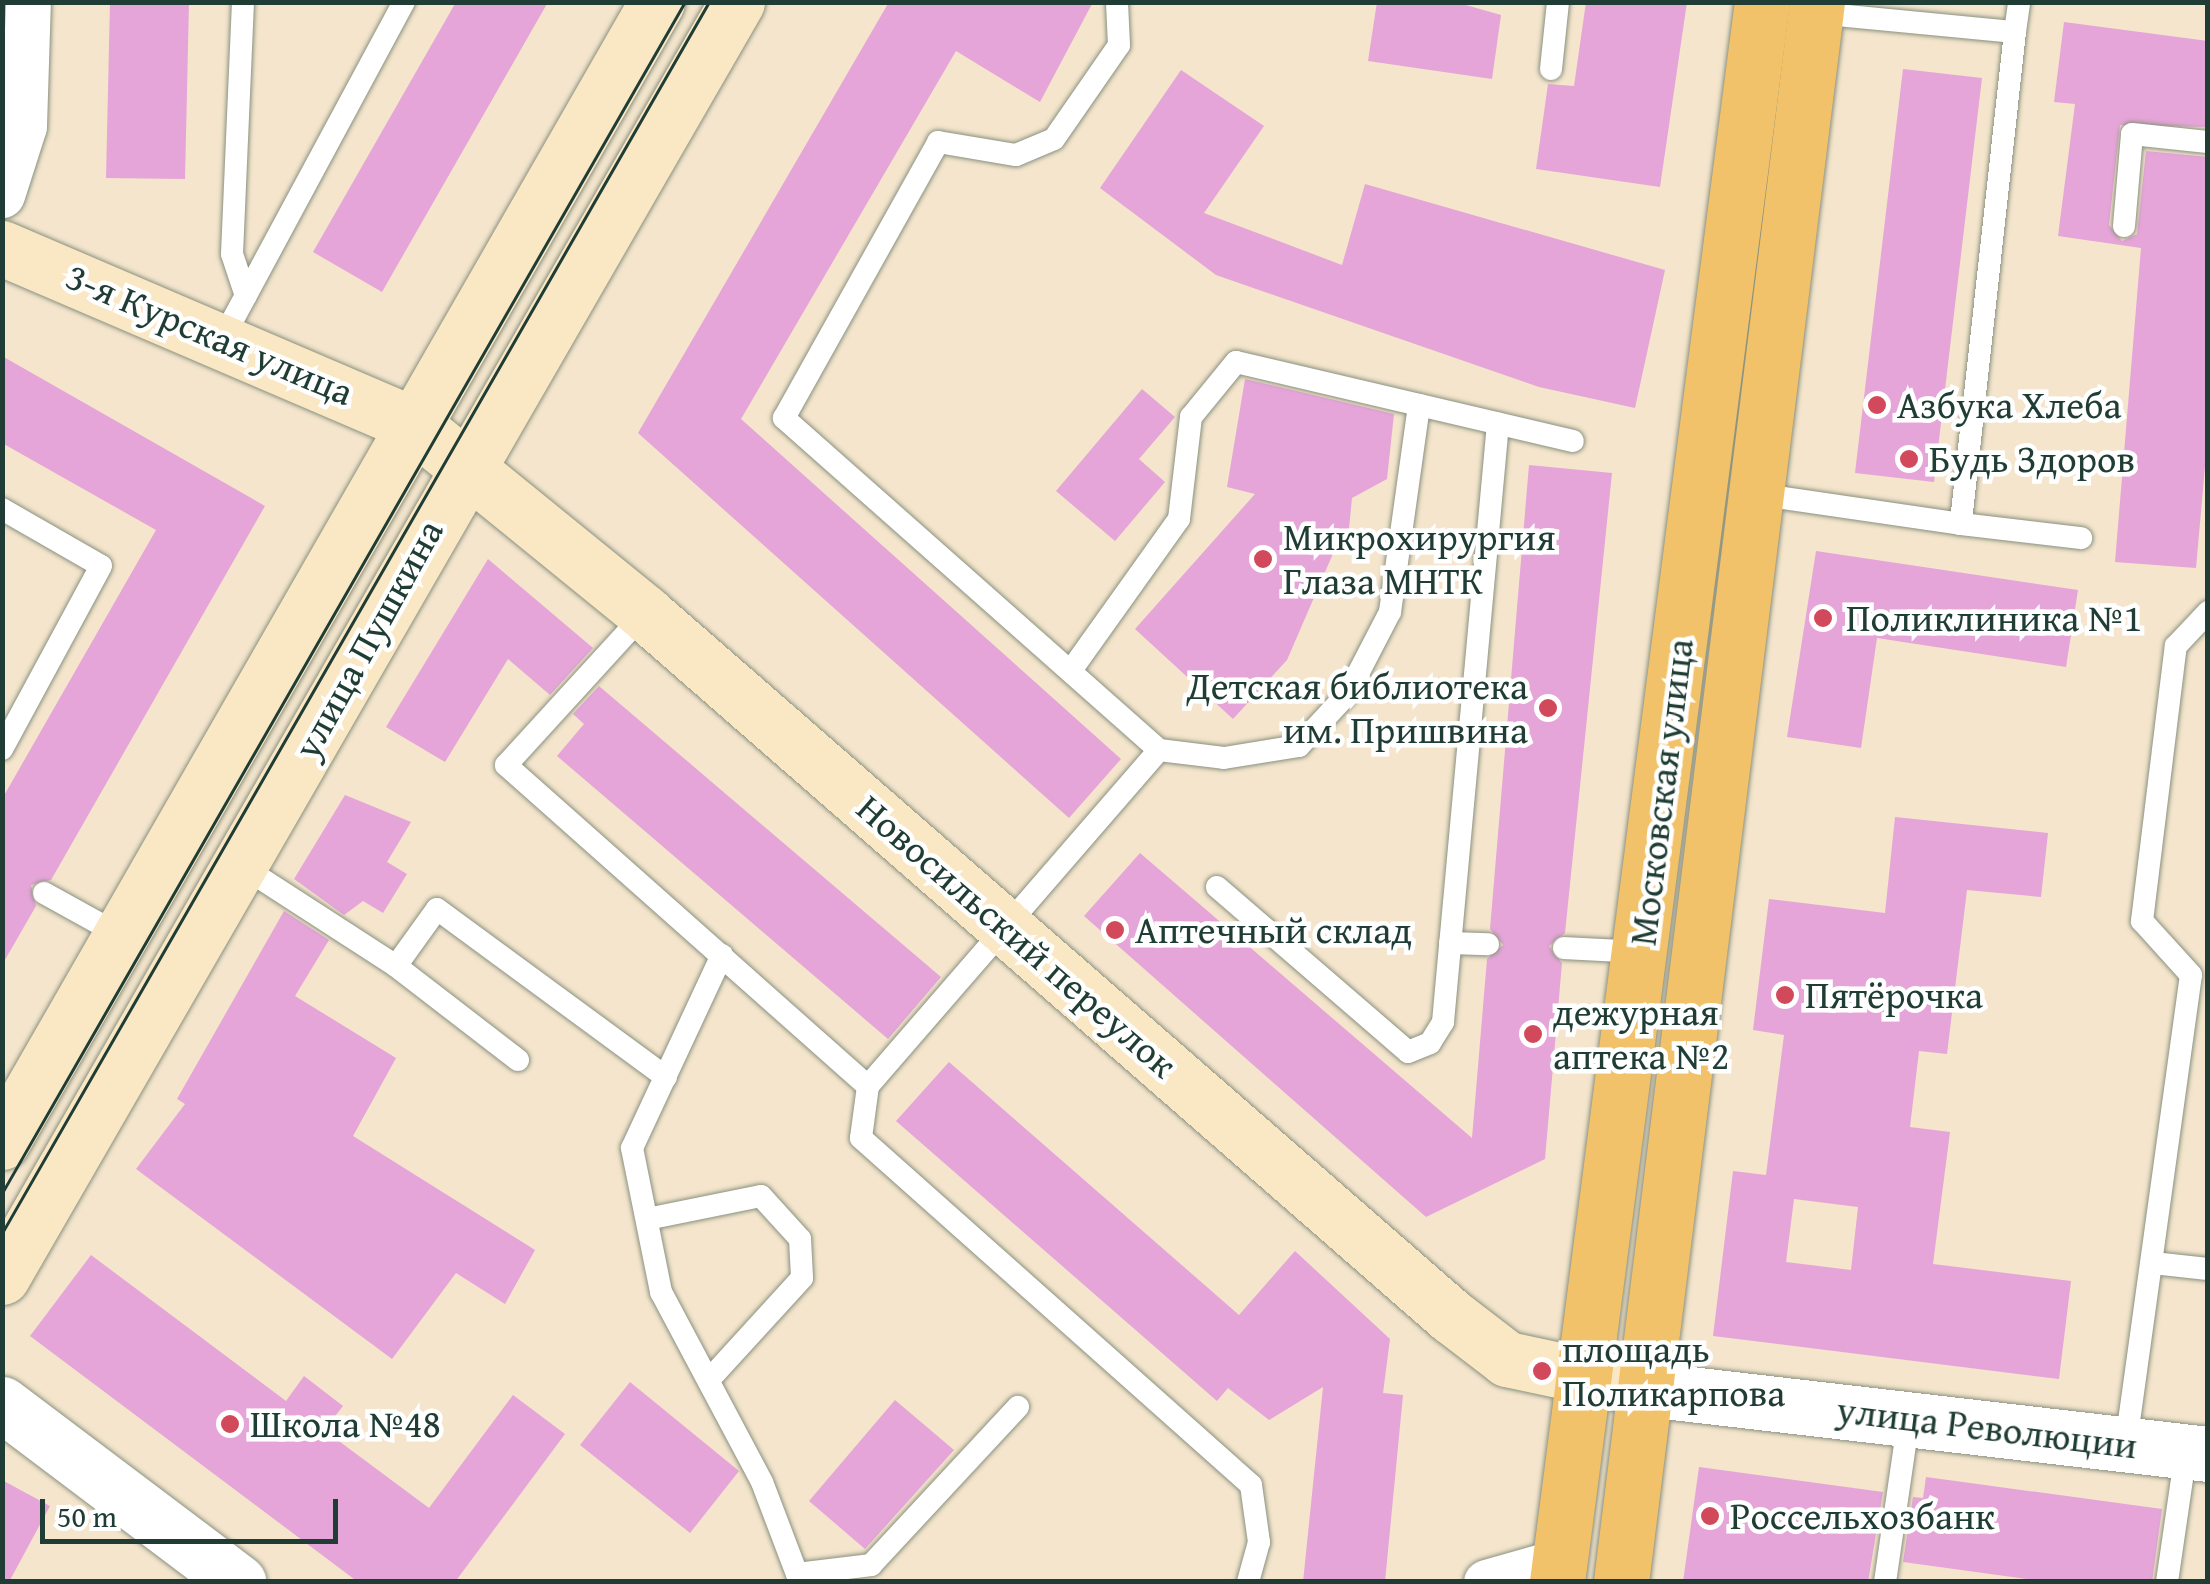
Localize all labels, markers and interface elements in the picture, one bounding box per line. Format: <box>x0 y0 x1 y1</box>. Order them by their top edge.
street label: 3-я Курская улица <box>60 253 360 415</box>
place label: Азбука Хлеба <box>1897 382 2122 428</box>
marker: Азбука Хлеба <box>1866 394 1888 416</box>
place label: Будь Здоров <box>1929 436 2135 482</box>
marker: Будь Здоров <box>1898 448 1920 470</box>
street label: улица Пушкина <box>284 512 452 766</box>
place label: Микрохирургия Глаза МНТК <box>1283 514 1555 604</box>
marker: Микрохирургия Глаза МНТК <box>1252 548 1274 570</box>
place label: Поликлиника №1 <box>1846 595 2142 641</box>
marker: Поликлиника №1 <box>1810 605 1836 631</box>
street label: Московская улица <box>1620 636 1702 948</box>
place label: Детская библиотека им. Пришвина <box>1187 663 1528 752</box>
marker: Детская библиотека им. Пришвина <box>1537 697 1559 719</box>
street label: Новосильский переулок <box>848 785 1186 1087</box>
place label: Аптечный склад <box>1135 907 1412 953</box>
marker: Аптечный склад <box>1104 919 1126 941</box>
place label: Пятёрочка <box>1805 972 1983 1018</box>
marker: Пятёрочка <box>1774 984 1796 1006</box>
place label: дежурная аптека №2 <box>1553 989 1729 1078</box>
marker: дежурная аптека №2 <box>1522 1023 1544 1045</box>
place label: площадь Поликарпова <box>1562 1326 1785 1416</box>
marker: площадь Поликарпова <box>1531 1360 1553 1382</box>
street label: улица Революции <box>1834 1386 2140 1468</box>
place label: Школа №48 <box>250 1401 441 1447</box>
marker: Школа №48 <box>219 1413 241 1435</box>
scale bar <box>45 1479 342 1541</box>
place label: Россельхозбанк <box>1730 1493 1995 1539</box>
text: 50 m <box>57 1494 117 1538</box>
marker: Россельхозбанк <box>1699 1505 1721 1527</box>

